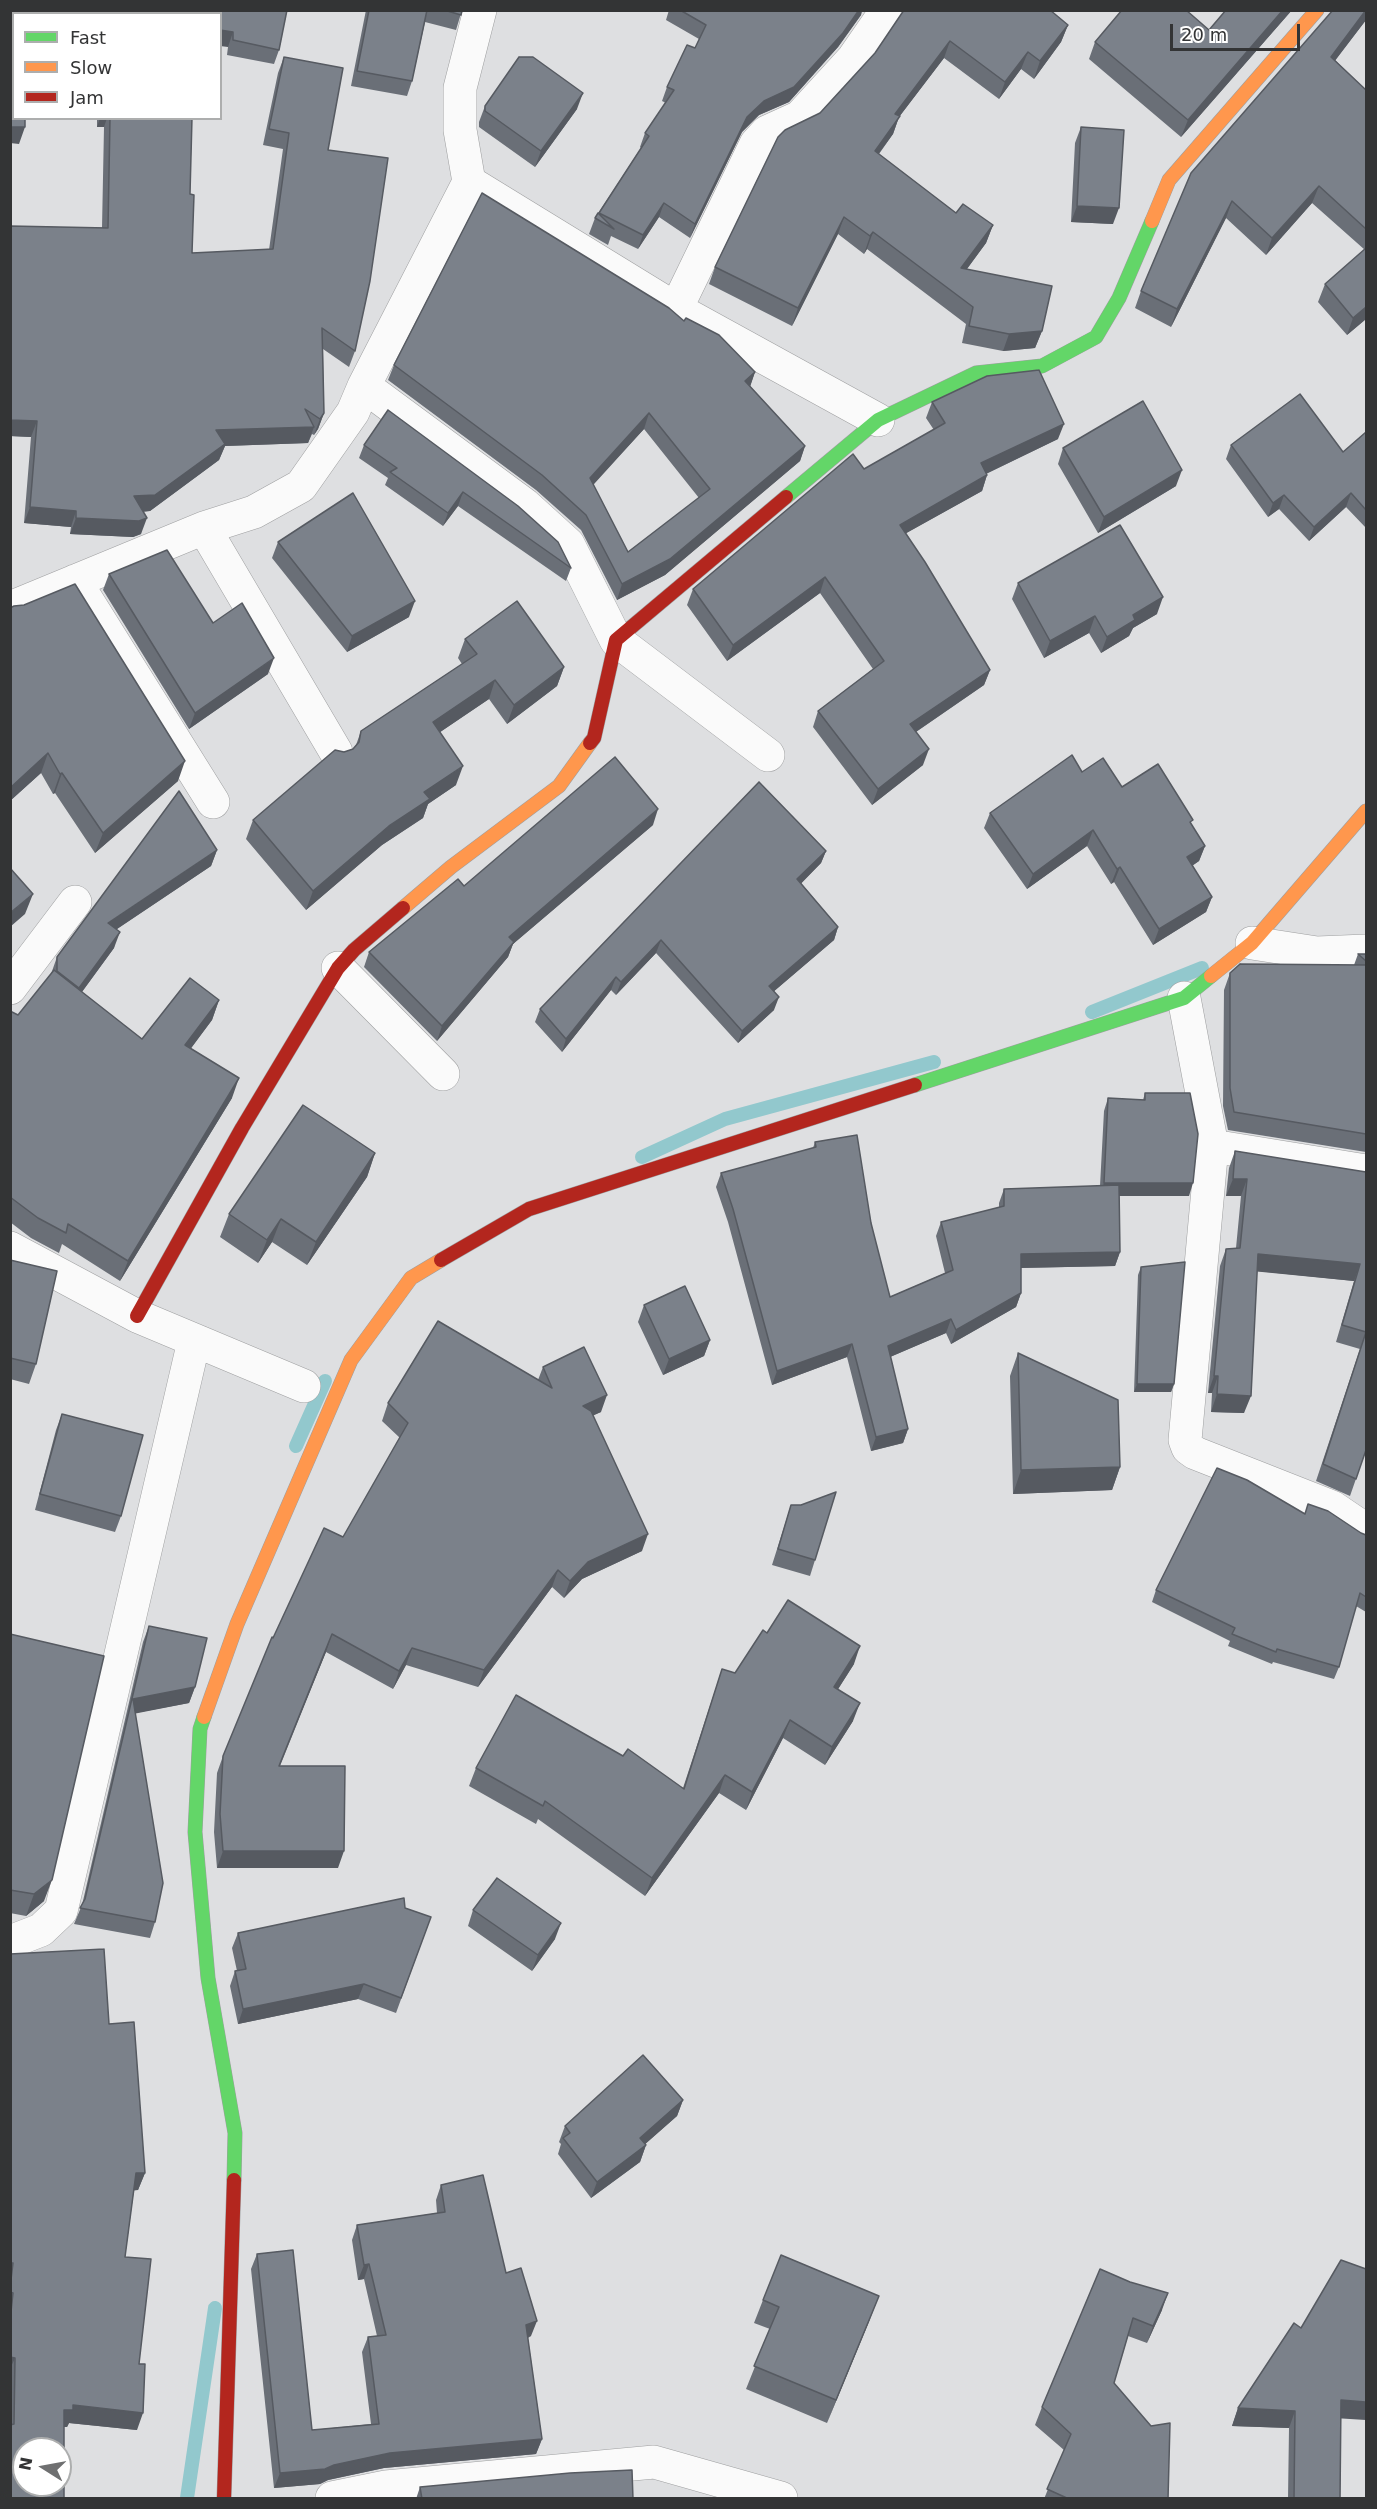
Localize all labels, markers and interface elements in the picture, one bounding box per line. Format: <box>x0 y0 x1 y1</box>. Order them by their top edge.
legend <box>12 12 222 120</box>
scale bar <box>1173 12 1304 50</box>
text: 20 m <box>1181 24 1227 45</box>
text: Fast <box>70 27 106 48</box>
text: Slow <box>70 57 112 78</box>
text: Jam <box>70 87 104 108</box>
north arrow <box>12 2437 72 2497</box>
text: N <box>15 2455 36 2472</box>

